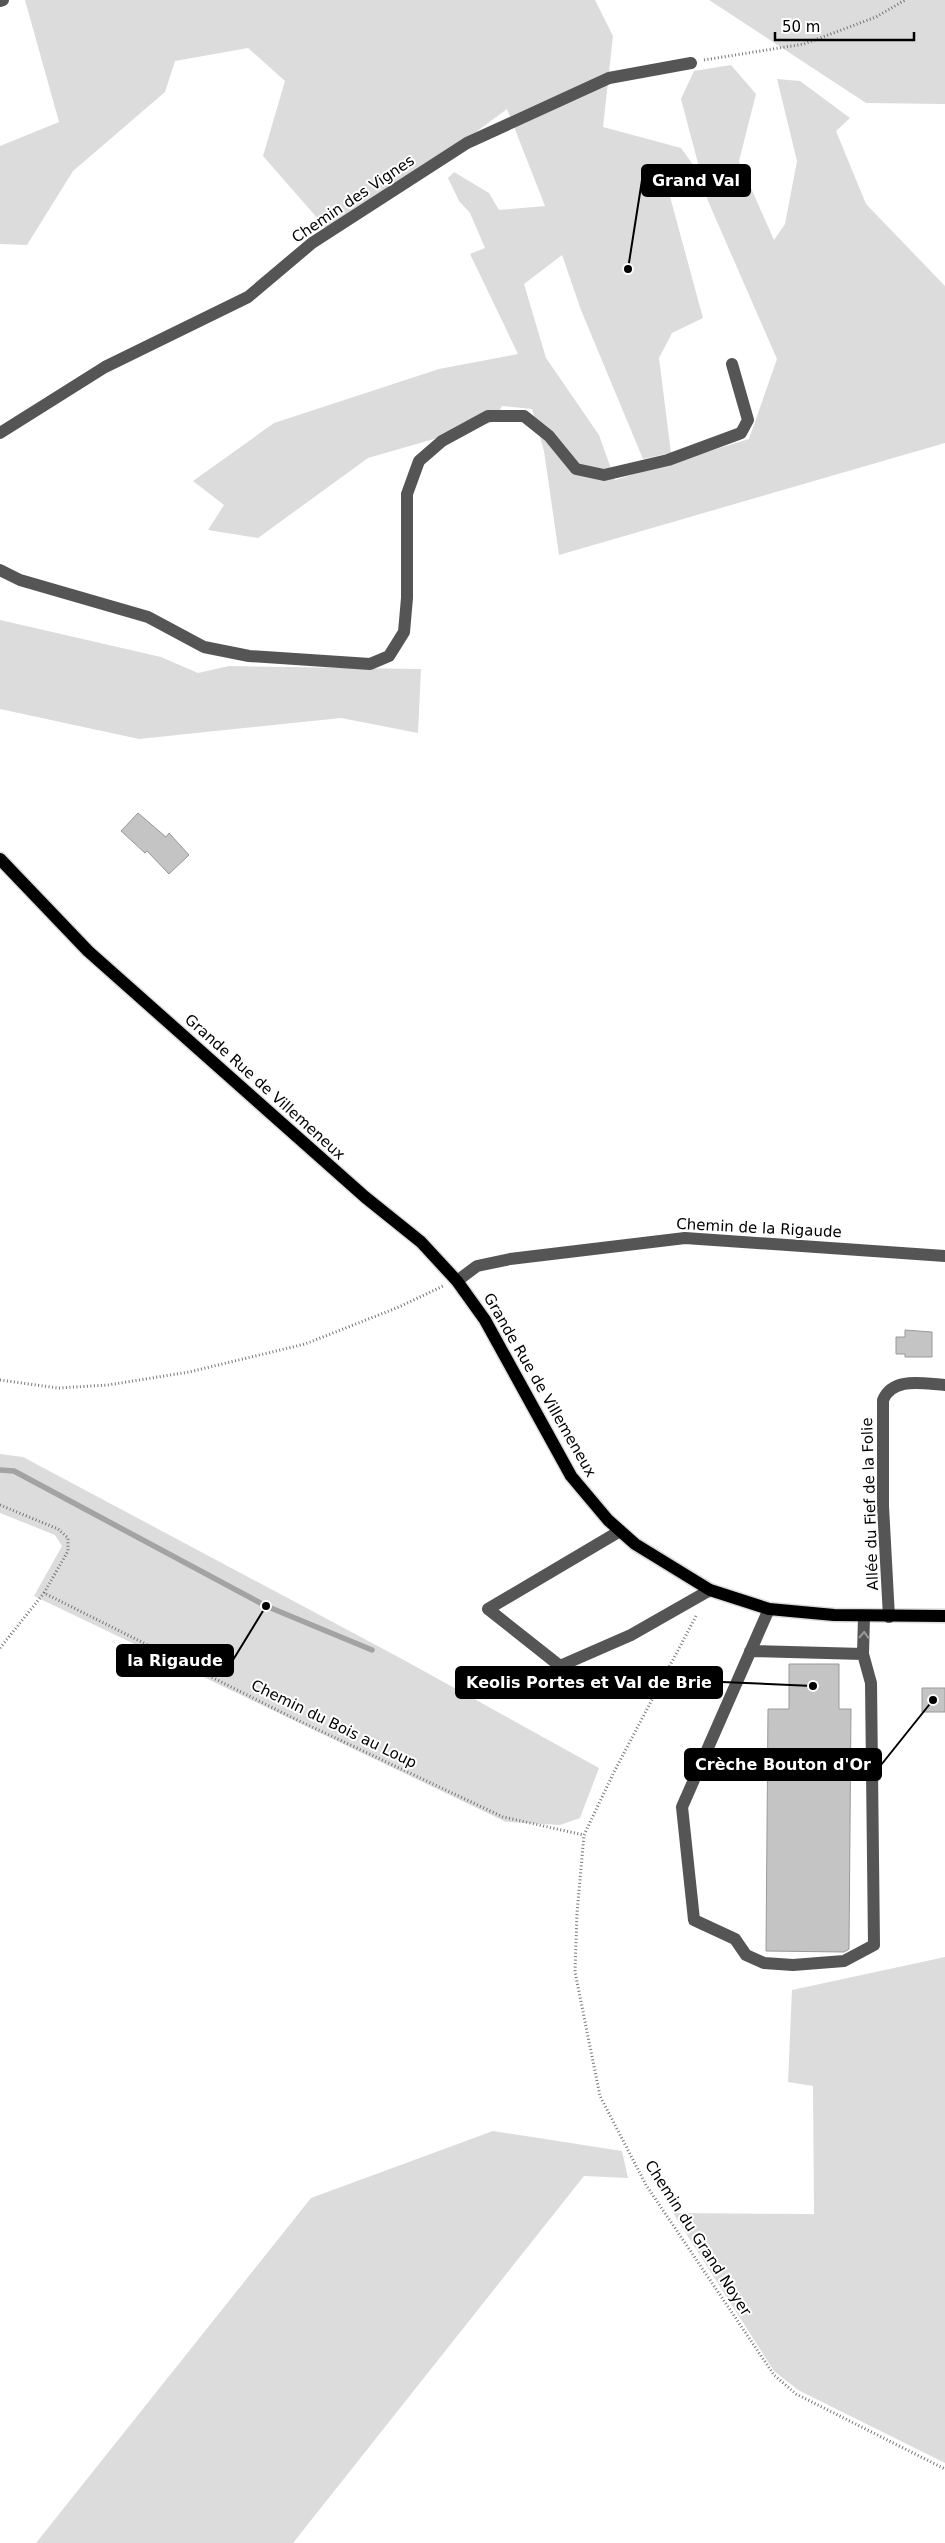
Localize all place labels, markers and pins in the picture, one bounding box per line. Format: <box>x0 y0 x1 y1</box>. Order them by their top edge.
callout: Grand Val <box>642 165 750 196</box>
callout: la Rigaude <box>117 1645 233 1676</box>
callout: Keolis Portes et Val de Brie <box>456 1667 722 1698</box>
callout: Crèche Bouton d'Or <box>685 1749 881 1780</box>

